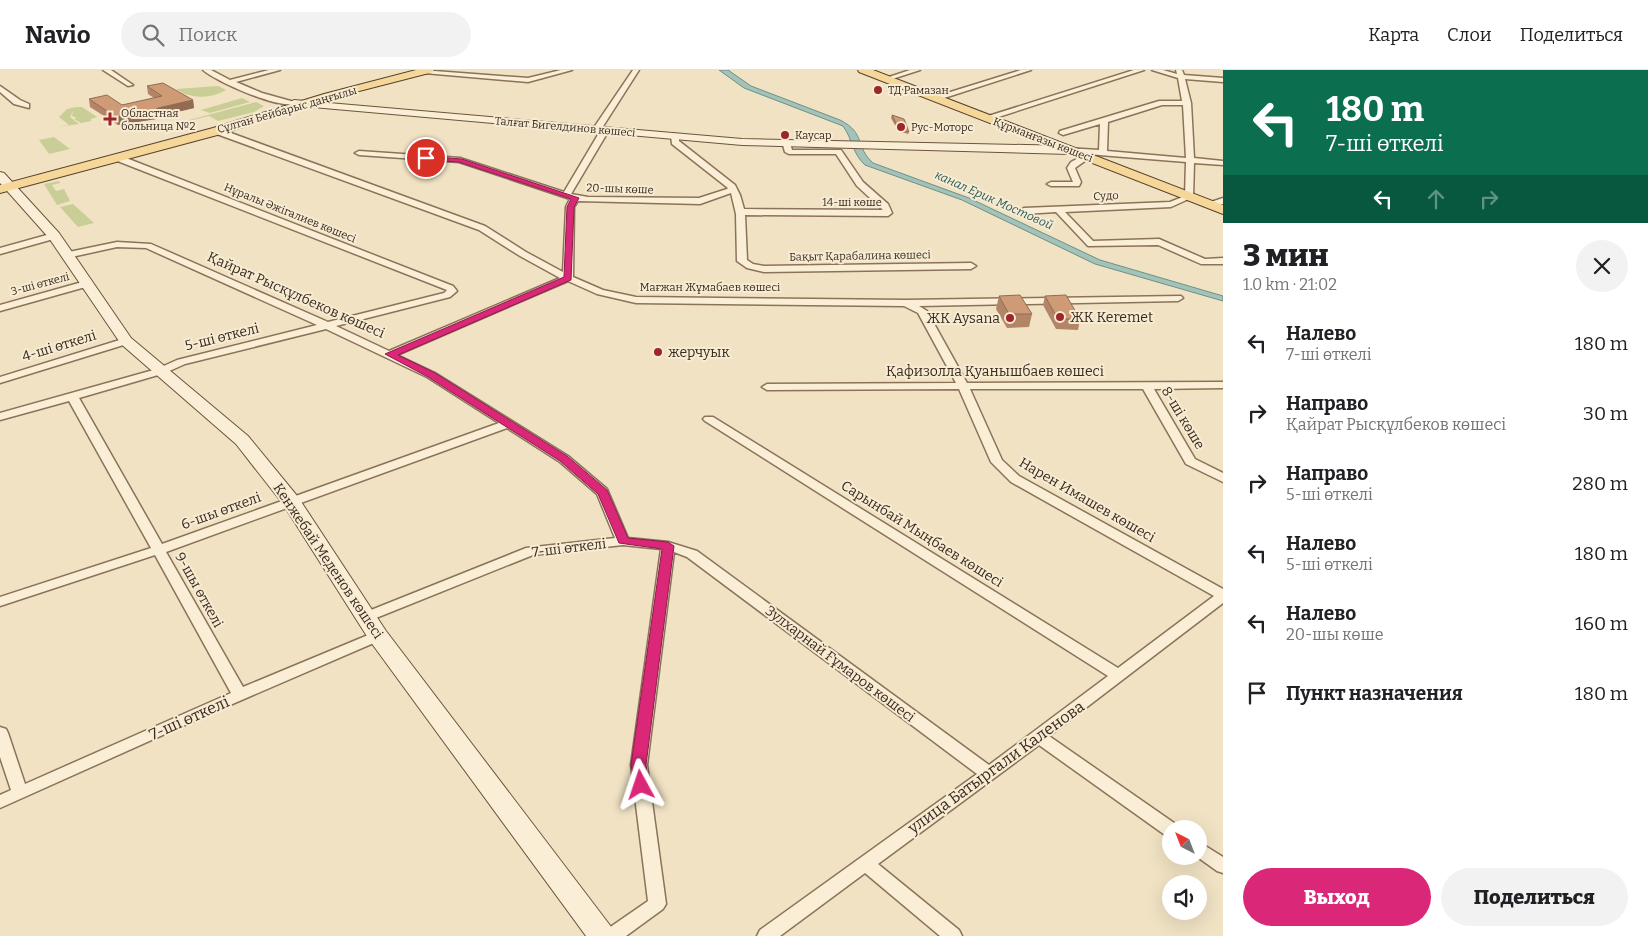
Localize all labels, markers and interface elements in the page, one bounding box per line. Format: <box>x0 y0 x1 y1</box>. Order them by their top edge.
search box <box>121 12 471 57</box>
text: Navio <box>25 21 91 49</box>
icon: search <box>139 21 167 49</box>
text: Поиск <box>179 23 237 46</box>
text: Карта <box>1368 24 1419 46</box>
text: Слои <box>1447 24 1492 46</box>
text: Поделиться <box>1520 24 1623 46</box>
street label: Сұлтан Бейбарыс даңғылы <box>216 84 359 136</box>
marker: ТД Рамазан <box>872 84 884 96</box>
place label: ТД Рамазан <box>888 84 949 97</box>
text: 180 m <box>1326 88 1424 130</box>
icon: left <box>1243 90 1308 155</box>
place label: Областная больница №2 <box>121 107 195 133</box>
marker: Областная больница №2 <box>103 112 117 126</box>
street label: Талғат Бигелдинов көшесі <box>494 114 637 140</box>
street label: Құрманғазы көшесі <box>991 115 1095 165</box>
marker: Рус-Моторс <box>895 121 907 133</box>
place label: Рус-Моторс <box>911 121 974 134</box>
marker: Каусар <box>779 129 791 141</box>
place label: Каусар <box>795 129 832 142</box>
text: 7-ші өткелі <box>1326 130 1444 157</box>
pin <box>405 137 447 179</box>
icon: arrive <box>412 144 440 172</box>
water label: канал Ерик Мостовой <box>933 168 1055 232</box>
street label: Нұралы Әжiгалиев көшесi <box>222 181 359 246</box>
street label: 20-шы көше <box>586 181 654 197</box>
icon: left <box>1369 185 1397 213</box>
icon: ahead <box>1422 185 1450 213</box>
icon: right <box>1475 185 1503 213</box>
street label: Судо <box>1093 189 1119 203</box>
street label: 14-ші көше <box>822 196 882 209</box>
text: 3 мин <box>1243 238 1329 274</box>
button: close <box>1576 240 1628 292</box>
street label: Қайрат Рысқұлбеков көшесі <box>205 248 387 342</box>
street label: Бақыт Қарабалина көшесі <box>789 248 932 264</box>
street label: 3-ші өткелі <box>9 270 71 298</box>
text: 1.0 km · 21:02 <box>1243 275 1337 294</box>
street label: Мағжан Жұмабаев көшесі <box>640 281 781 294</box>
place label: ЖК Keremet <box>1070 309 1153 326</box>
place label: ЖК Aysana <box>926 310 1000 327</box>
marker: ЖК Keremet <box>1054 311 1066 323</box>
marker: ЖК Aysana <box>1004 312 1016 324</box>
street label: 5-ші өткелі <box>183 320 261 354</box>
text: Налево <box>1286 322 1356 345</box>
street label: 4-ші өткелі <box>20 327 98 365</box>
icon: left <box>1243 329 1271 357</box>
text: 180 m <box>1575 332 1628 355</box>
place label: жерчуык <box>668 344 731 361</box>
text: 7-ші өткелі <box>1286 345 1372 364</box>
marker: жерчуык <box>652 346 664 358</box>
street label: Қафизолла Қуанышбаев көшесi <box>886 363 1104 380</box>
street label: 8-шi көше <box>1158 384 1208 452</box>
text: Направо <box>1286 392 1368 415</box>
icon: right <box>1243 399 1271 427</box>
text: 30 m <box>1583 402 1628 425</box>
text: Қайрат Рысқұлбеков көшесі <box>1286 415 1506 434</box>
street label: Нарен Имашев көшесi <box>1016 454 1158 546</box>
text: Направо <box>1286 462 1368 485</box>
icon: right <box>1243 469 1271 497</box>
text: 280 m <box>1572 472 1628 495</box>
street label: Сарынбай Мыңбаев көшесі <box>838 477 1006 591</box>
street label: Кенжебай Меденов көшесі <box>269 480 387 642</box>
text: 5-ші өткелі <box>1286 485 1373 504</box>
street label: 6-шы өткелі <box>179 489 263 533</box>
text: Налево <box>1286 532 1356 555</box>
street label: 7-ші өткелі <box>531 535 607 561</box>
icon: left <box>1243 539 1271 567</box>
text: 180 m <box>1575 542 1628 565</box>
street label: 9-шы өткелі <box>171 549 227 631</box>
text: 5-ші өткелі <box>1286 555 1373 574</box>
street label: Зулхарнай Ғұмаров көшесі <box>762 602 918 726</box>
text: Налево <box>1286 602 1356 625</box>
icon: left <box>1243 609 1271 637</box>
text: 160 m <box>1575 612 1628 635</box>
text: 20-шы көше <box>1286 625 1384 644</box>
icon: arrive <box>1243 679 1271 707</box>
text: Пункт назначения <box>1286 682 1463 705</box>
text: 180 m <box>1575 682 1628 705</box>
street label: 7-ші өткелі <box>146 692 232 744</box>
street label: улица Батыргали Каленова <box>903 696 1088 838</box>
position arrow <box>614 758 666 810</box>
north arrow <box>1162 820 1208 865</box>
map controls <box>1162 820 1207 920</box>
button: Выход <box>1243 868 1431 926</box>
button: Поделиться <box>1441 868 1628 926</box>
button: sound <box>1162 875 1207 920</box>

